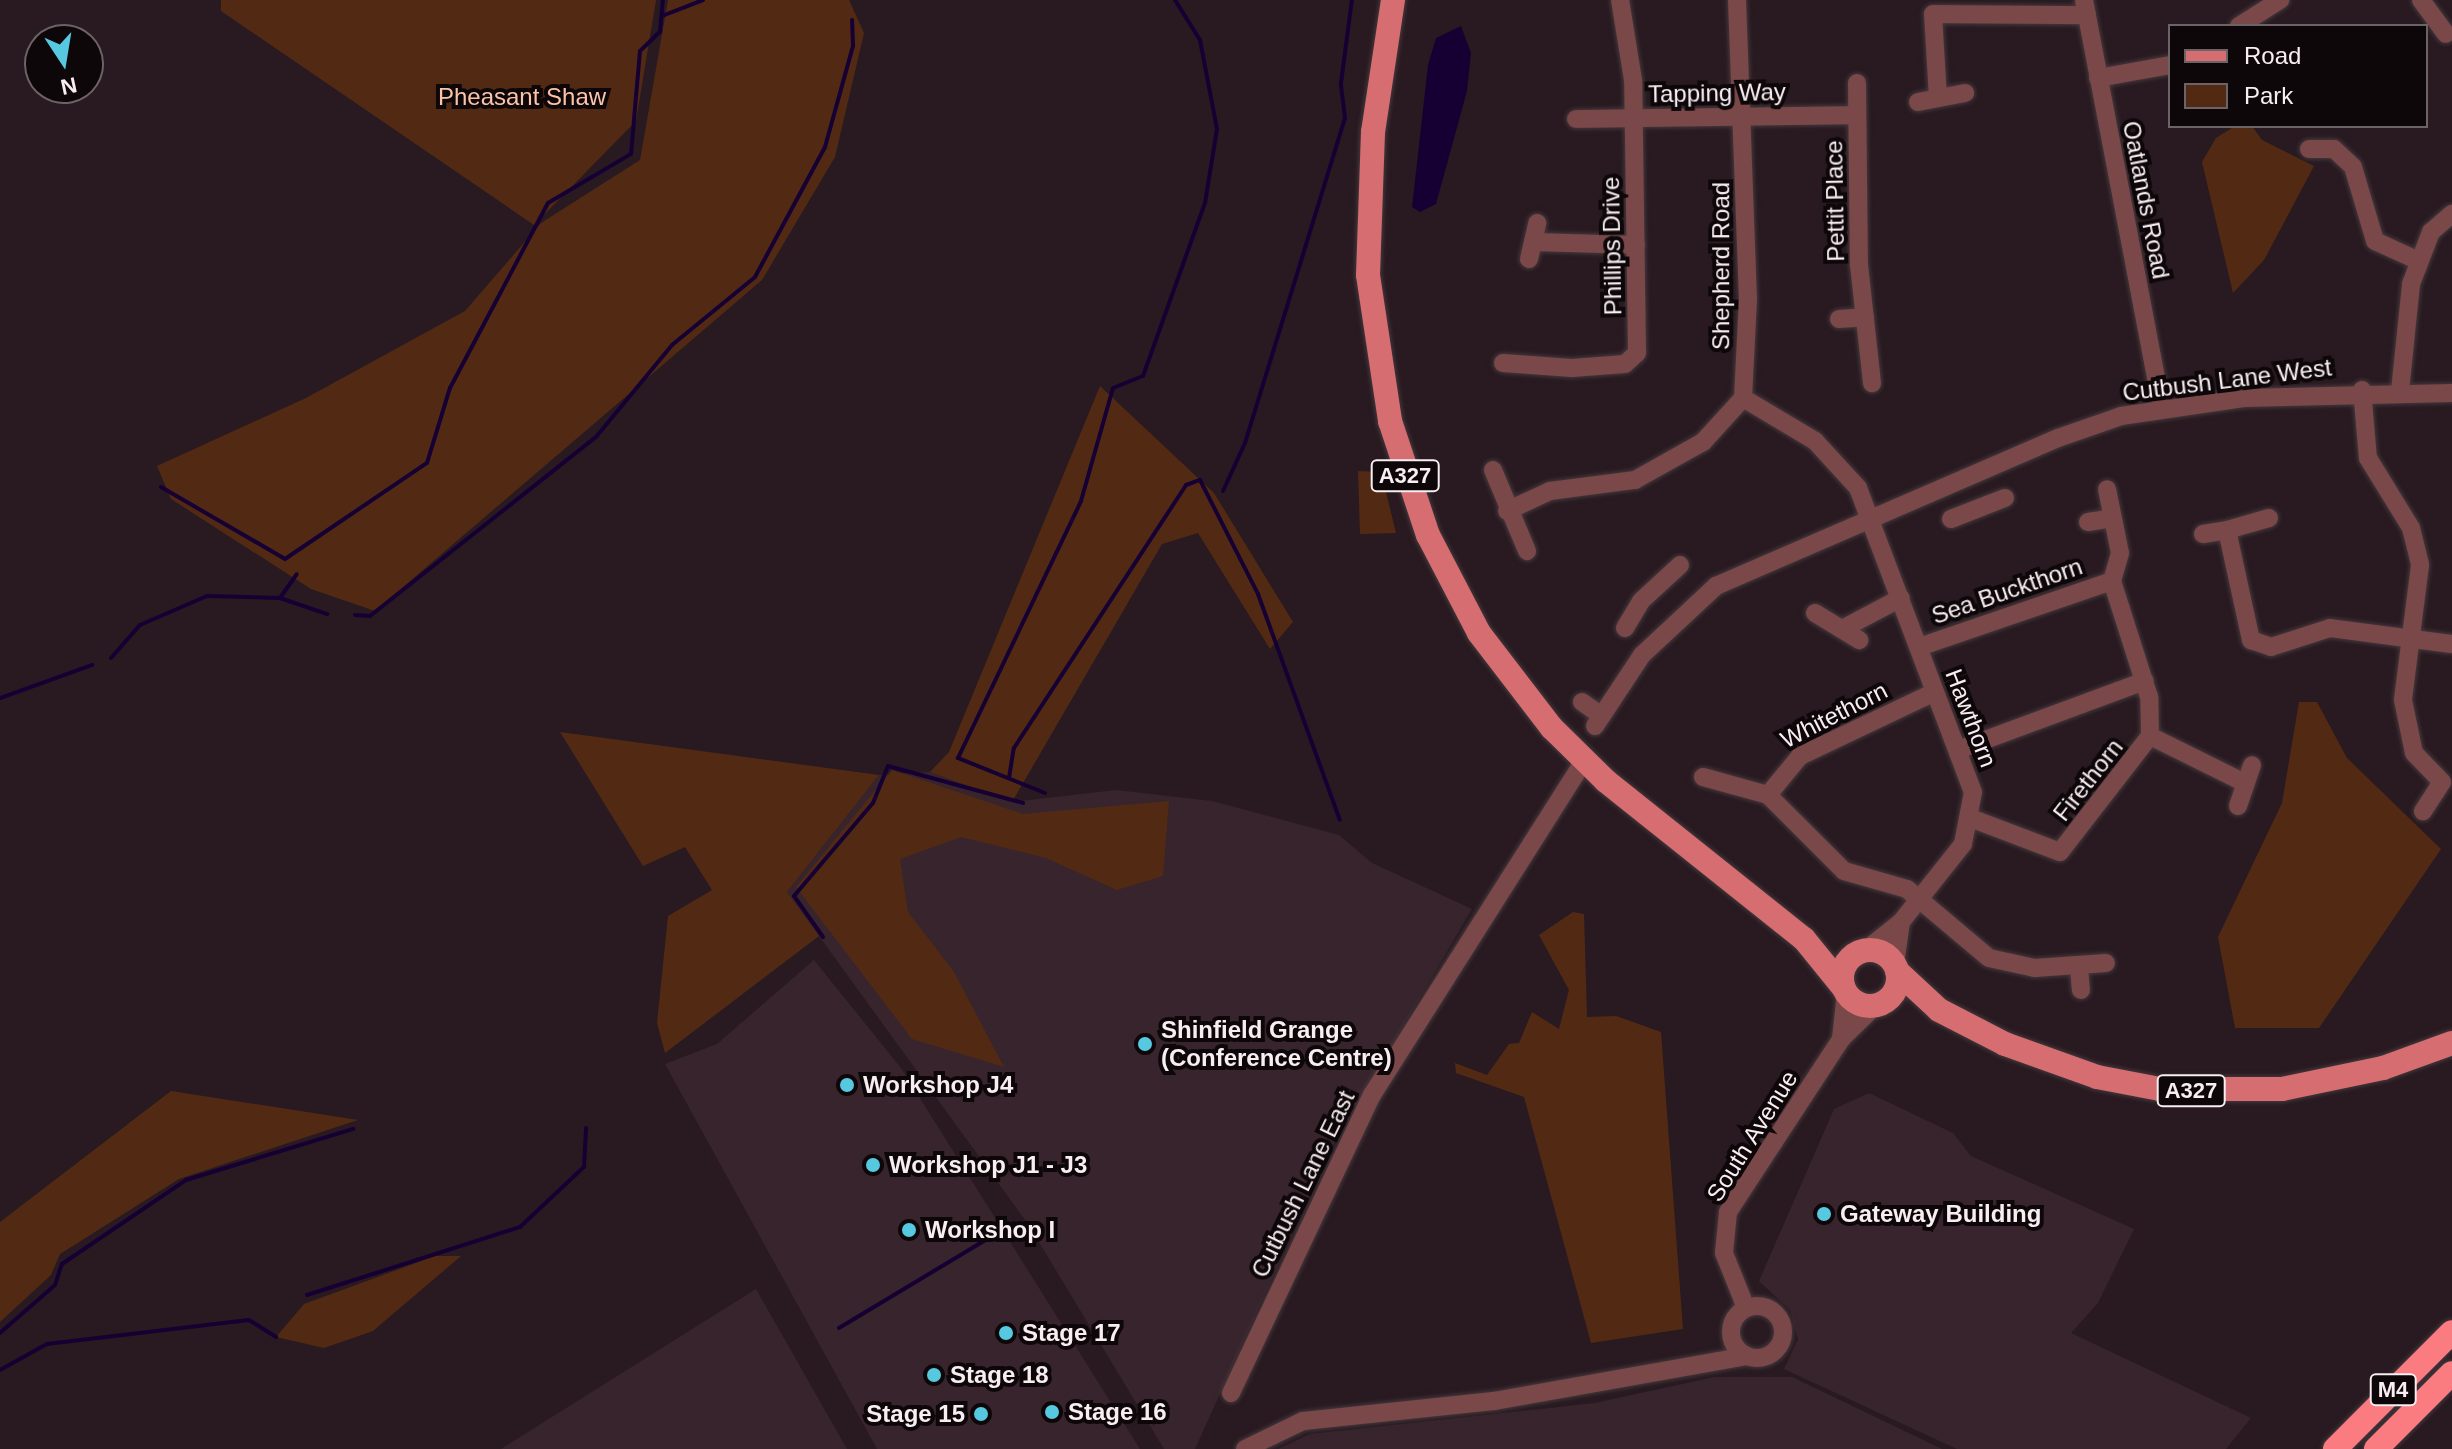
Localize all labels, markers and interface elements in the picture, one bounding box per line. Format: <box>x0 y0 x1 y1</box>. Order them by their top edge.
north arrow <box>24 24 104 104</box>
legend <box>2168 24 2428 128</box>
text: Road <box>2244 42 2301 69</box>
text: N <box>58 72 79 100</box>
street label: Tapping Way <box>1648 77 1786 109</box>
text: Park <box>2244 82 2293 109</box>
park label: Pheasant Shaw <box>438 83 606 111</box>
street label: Oatlands Road <box>2117 119 2175 281</box>
street label: Pettit Place <box>1820 140 1850 262</box>
street label: Phillips Drive <box>1596 176 1628 316</box>
street label: Shepherd Road <box>1707 182 1735 350</box>
street label: Cutbush Lane West <box>2121 353 2333 407</box>
road number: A327 <box>1369 458 1441 494</box>
street label: Sea Buckthorn <box>1928 552 2086 630</box>
street label: Hawthorn <box>1939 665 2003 771</box>
street label: Whitethorn <box>1776 676 1892 754</box>
street label: Firethorn <box>2047 733 2129 827</box>
place label: Shinfield Grange (Conference Centre) <box>1161 1016 1392 1072</box>
marker: Shinfield Grange (Conference Centre) <box>1136 1035 1154 1053</box>
street label: South Avenue <box>1700 1065 1804 1207</box>
place label: Workshop J4 <box>863 1071 1013 1099</box>
road number: A327 <box>2155 1073 2227 1109</box>
marker: Workshop J4 <box>838 1076 856 1094</box>
street label: Cutbush Lane East <box>1245 1086 1361 1282</box>
place label: Workshop J1 - J3 <box>889 1151 1087 1179</box>
marker: Workshop J1 - J3 <box>864 1156 882 1174</box>
place label: Gateway Building <box>1840 1200 2041 1228</box>
marker: Gateway Building <box>1815 1205 1833 1223</box>
place label: Workshop I <box>925 1216 1055 1244</box>
marker: Workshop I <box>900 1221 918 1239</box>
place label: Stage 17 <box>1022 1319 1121 1347</box>
marker: Stage 17 <box>997 1324 1015 1342</box>
place label: Stage 18 <box>950 1361 1049 1389</box>
marker: Stage 18 <box>925 1366 943 1384</box>
road number: M4 <box>2369 1372 2417 1408</box>
place label: Stage 16 <box>1068 1398 1167 1426</box>
place label: Stage 15 <box>866 1400 965 1428</box>
marker: Stage 16 <box>1043 1403 1061 1421</box>
marker: Stage 15 <box>972 1405 990 1423</box>

